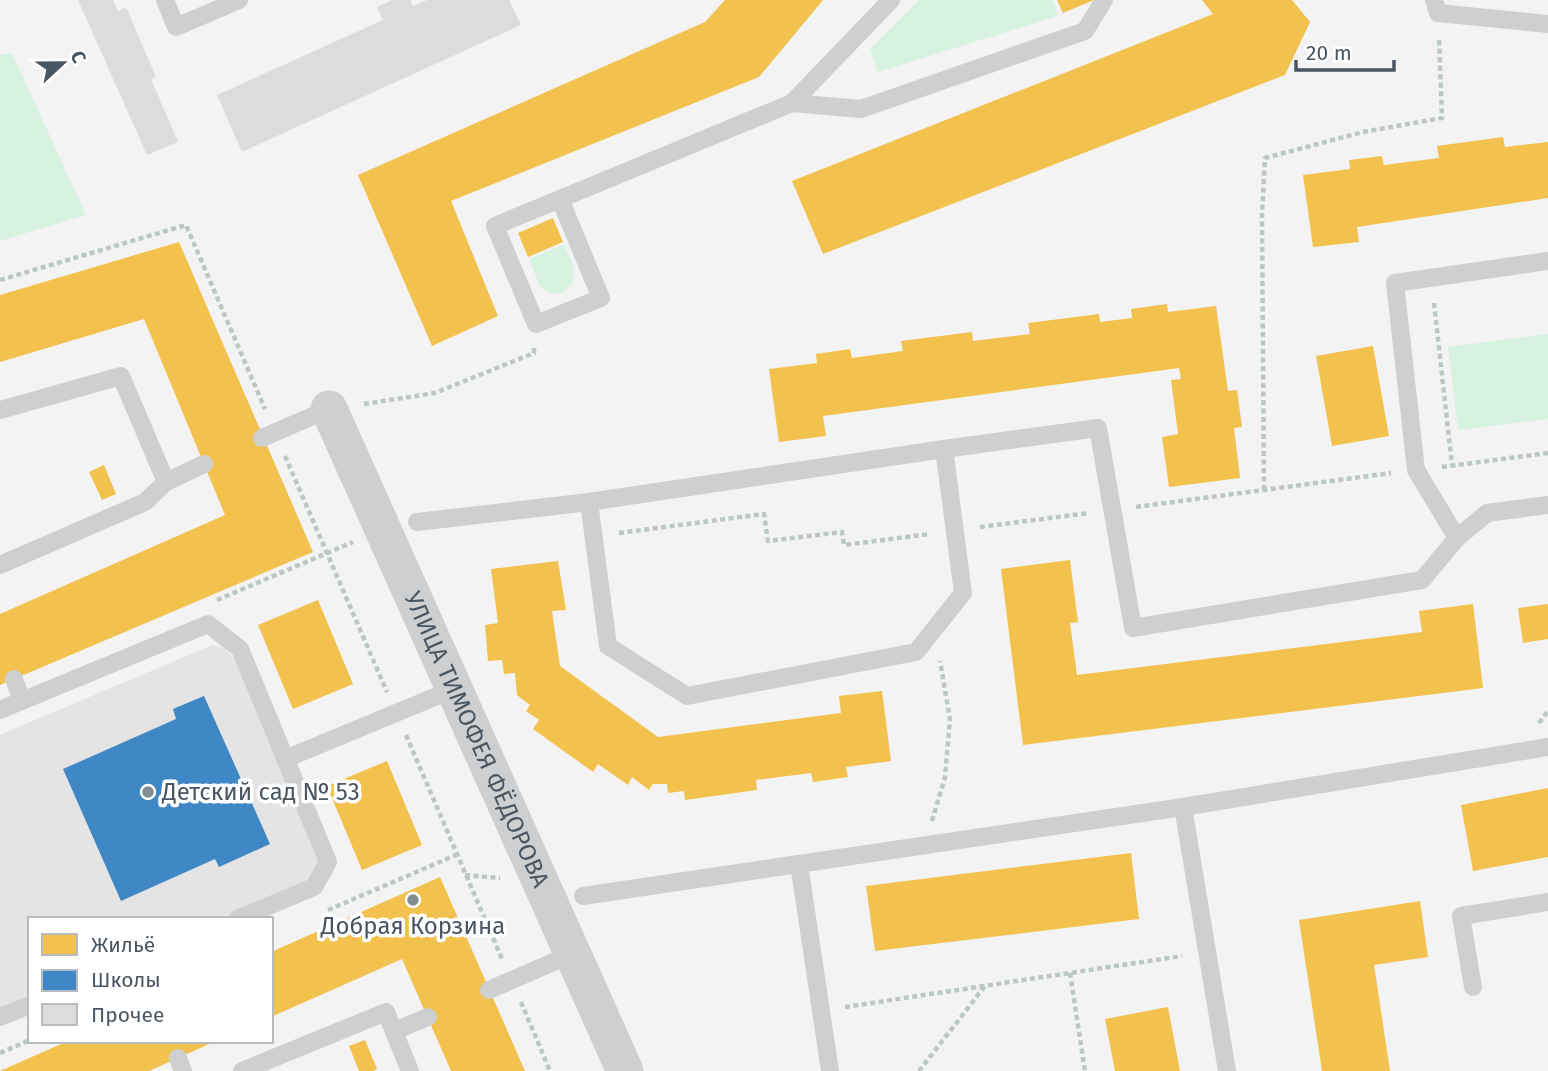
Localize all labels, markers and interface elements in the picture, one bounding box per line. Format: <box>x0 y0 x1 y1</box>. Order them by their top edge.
north arrow <box>28 28 98 98</box>
scale bar <box>1296 28 1394 72</box>
text: 20 m <box>1306 40 1352 66</box>
text: С <box>66 47 91 66</box>
street label: УЛИЦА ТИМОФЕЯ ФЁДОРОВА <box>399 587 555 892</box>
place label: Детский сад № 53 <box>161 778 360 806</box>
marker: Детский сад № 53 <box>140 784 156 800</box>
marker: Добрая Корзина <box>405 892 421 908</box>
place label: Добрая Корзина <box>320 912 505 940</box>
legend <box>28 917 273 1043</box>
text: Жильё <box>91 932 155 958</box>
text: Школы <box>91 967 161 993</box>
text: Прочее <box>91 1002 164 1028</box>

